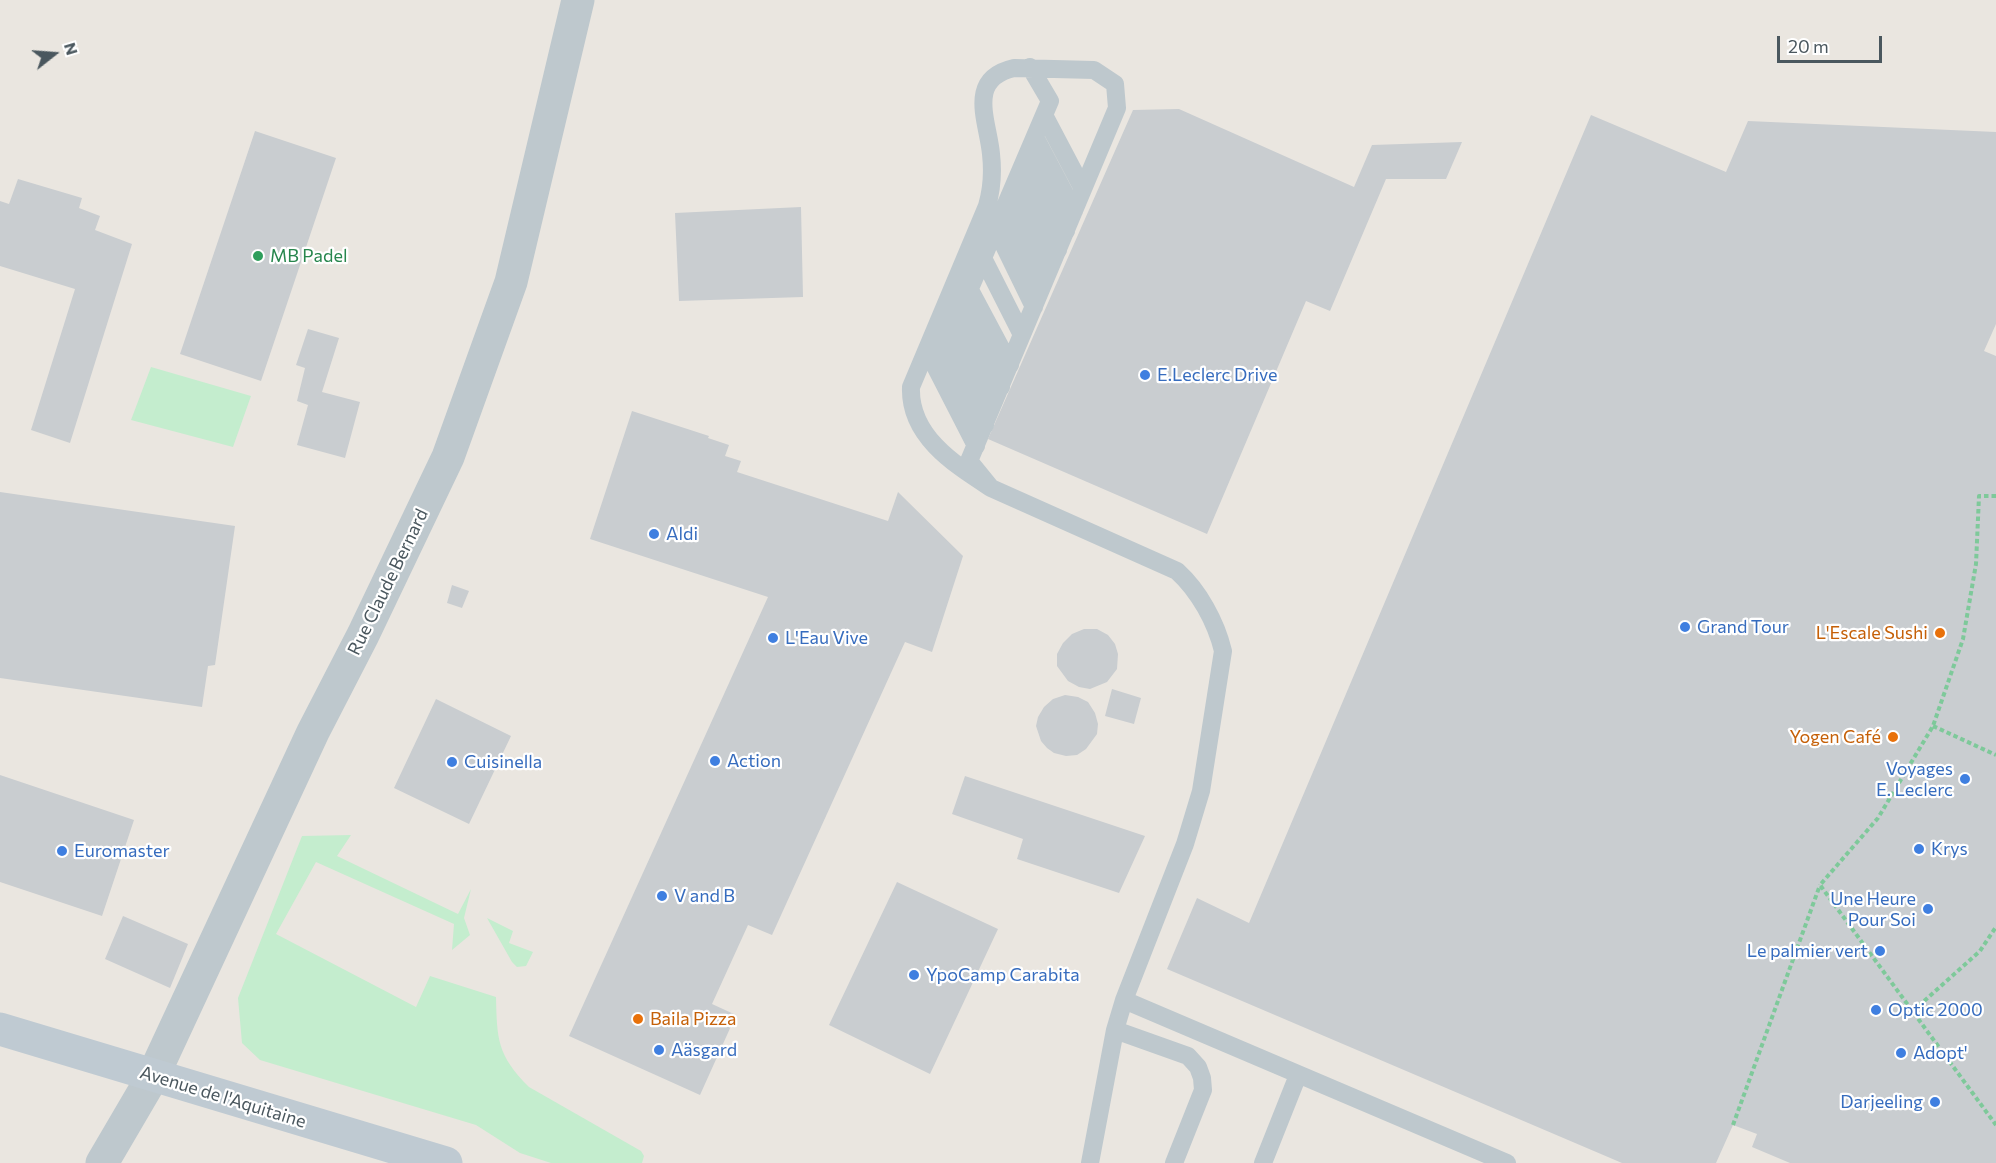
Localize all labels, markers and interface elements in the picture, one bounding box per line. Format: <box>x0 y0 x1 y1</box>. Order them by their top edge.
north arrow <box>24 24 84 84</box>
scale bar <box>1780 24 1885 62</box>
text: 20 m <box>1788 35 1829 57</box>
text: N <box>61 40 83 57</box>
place label: MB Padel <box>270 245 347 267</box>
marker: MB Padel <box>251 249 265 263</box>
place label: E.Leclerc Drive <box>1157 364 1277 386</box>
marker: E.Leclerc Drive <box>1138 368 1152 382</box>
street label: Rue Claude Bernard <box>343 505 433 659</box>
place label: Aldi <box>666 523 698 545</box>
marker: Aldi <box>647 527 661 541</box>
place label: Grand Tour <box>1697 616 1789 638</box>
marker: Grand Tour <box>1678 620 1692 634</box>
place label: L'Escale Sushi <box>1816 622 1928 644</box>
marker: L'Escale Sushi <box>1933 626 1947 640</box>
place label: L'Eau Vive <box>785 627 868 649</box>
marker: L'Eau Vive <box>766 631 780 645</box>
place label: Yogen Café <box>1789 726 1881 748</box>
marker: Yogen Café <box>1886 730 1900 744</box>
place label: Action <box>727 750 781 772</box>
place label: Cuisinella <box>464 751 542 773</box>
marker: Action <box>708 754 722 768</box>
marker: Cuisinella <box>445 755 459 769</box>
place label: Voyages E. Leclerc <box>1876 758 1953 800</box>
marker: Voyages E. Leclerc <box>1958 772 1972 786</box>
place label: Krys <box>1931 838 1968 860</box>
place label: Euromaster <box>74 840 170 862</box>
marker: Krys <box>1912 842 1926 856</box>
marker: Euromaster <box>55 844 69 858</box>
place label: V and B <box>674 885 735 907</box>
place label: Une Heure Pour Soi <box>1830 888 1916 930</box>
marker: V and B <box>655 889 669 903</box>
marker: Une Heure Pour Soi <box>1921 902 1935 916</box>
place label: Le palmier vert <box>1747 940 1868 962</box>
marker: Le palmier vert <box>1873 944 1887 958</box>
place label: YpoCamp Carabita <box>926 964 1080 986</box>
marker: YpoCamp Carabita <box>907 968 921 982</box>
place label: Optic 2000 <box>1888 999 1983 1021</box>
marker: Optic 2000 <box>1869 1003 1883 1017</box>
place label: Baila Pizza <box>650 1008 736 1030</box>
marker: Baila Pizza <box>631 1012 645 1026</box>
place label: Aäsgard <box>671 1039 737 1061</box>
place label: Adopt' <box>1913 1042 1968 1064</box>
marker: Aäsgard <box>652 1043 666 1057</box>
marker: Adopt' <box>1894 1046 1908 1060</box>
street label: Avenue de l'Aquitaine <box>137 1061 309 1133</box>
place label: Darjeeling <box>1840 1091 1923 1113</box>
marker: Darjeeling <box>1928 1095 1942 1109</box>

